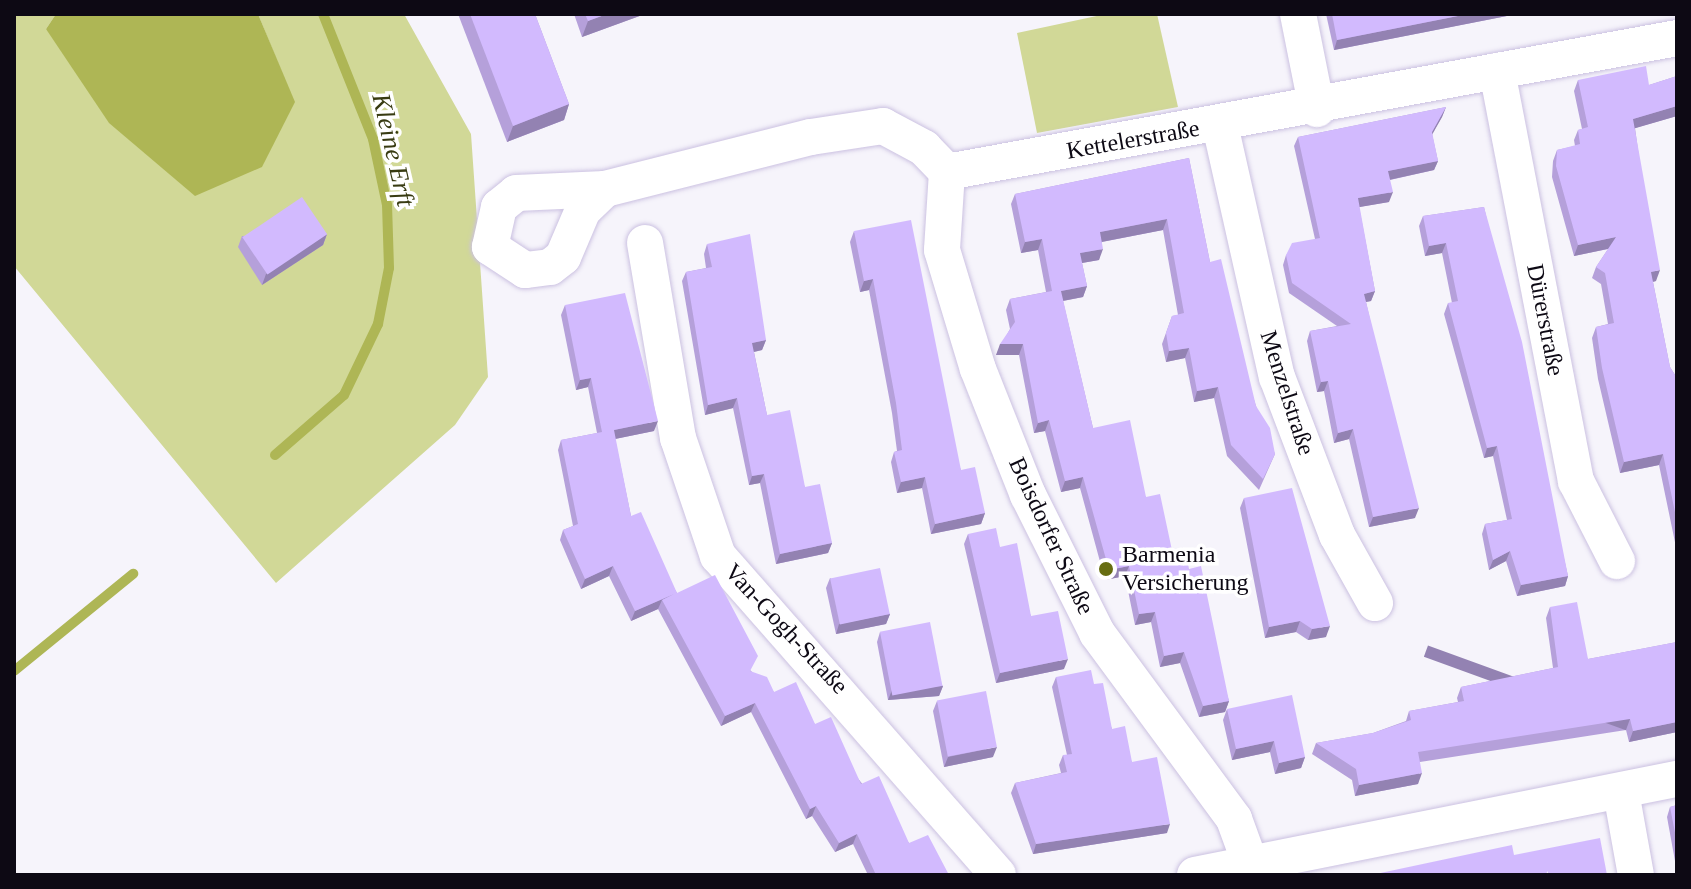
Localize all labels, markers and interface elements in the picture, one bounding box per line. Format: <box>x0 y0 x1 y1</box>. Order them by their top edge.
water label: Kleine Erft <box>365 91 421 209</box>
street label: Kettelerstraße <box>1064 114 1202 166</box>
street label: Dürerstraße <box>1520 262 1570 378</box>
street label: Menzelstraße <box>1253 327 1321 459</box>
street label: Boisdorfer Straße <box>1002 453 1100 619</box>
place label: Barmenia Versicherung <box>1122 541 1249 597</box>
street label: Van-Gogh-Straße <box>718 558 854 700</box>
marker: Barmenia Versicherung <box>1097 560 1115 578</box>

